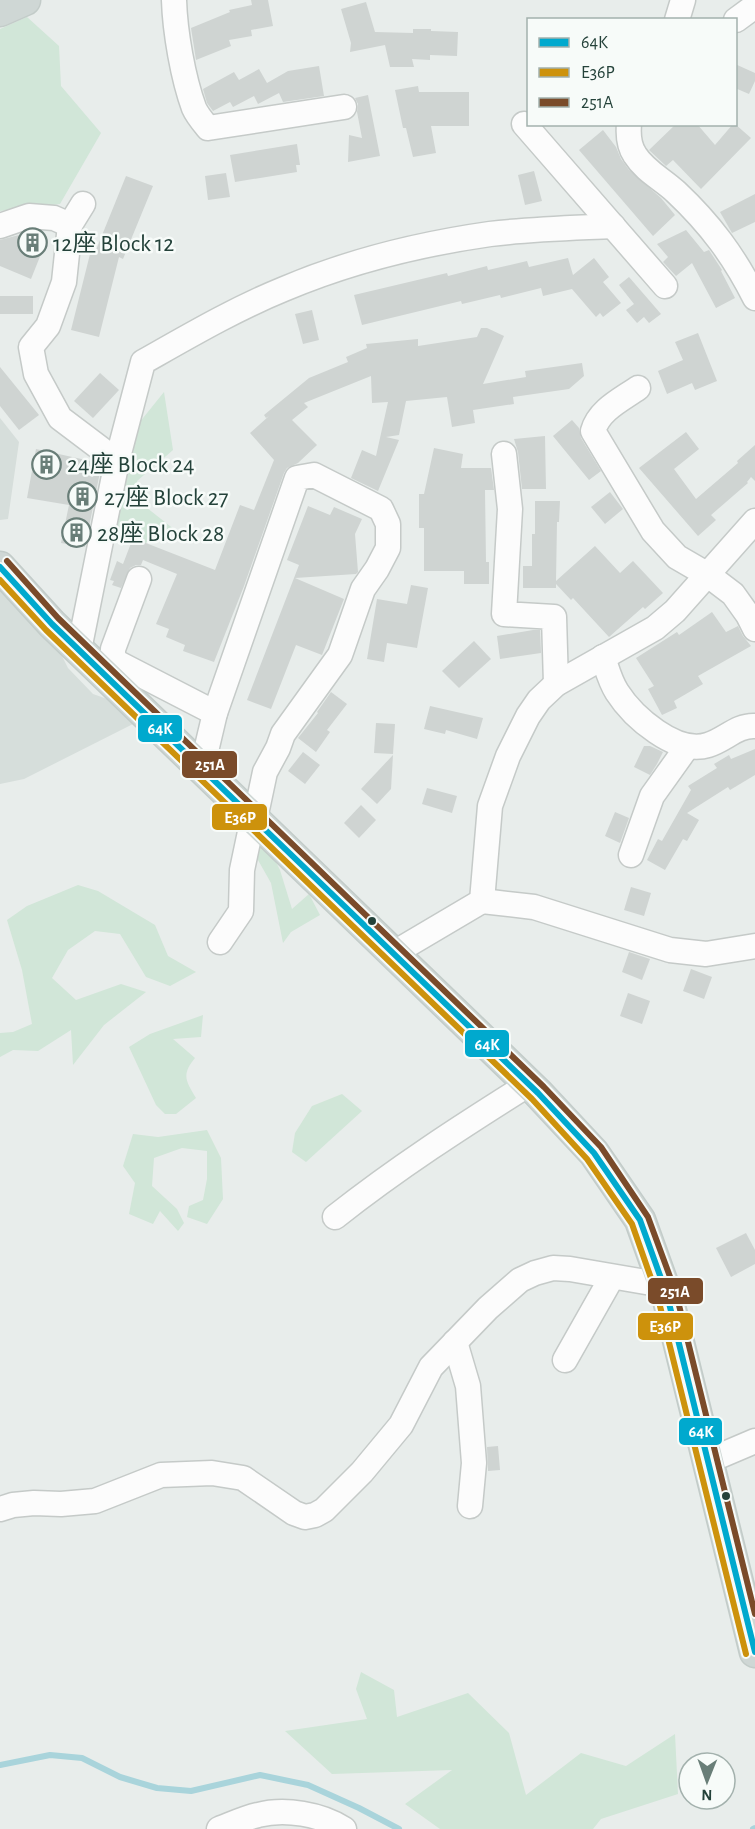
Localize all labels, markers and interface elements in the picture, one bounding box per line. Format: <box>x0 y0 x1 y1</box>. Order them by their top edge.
legend <box>527 18 737 126</box>
text: 64K <box>581 34 608 52</box>
text: E36P <box>581 64 615 82</box>
text: 251A <box>581 94 614 112</box>
building icon: 12座 Block 12 <box>16 227 48 259</box>
place label: 12座 Block 12 <box>53 230 174 256</box>
building icon: 24座 Block 24 <box>30 448 62 480</box>
place label: 24座 Block 24 <box>67 451 195 477</box>
building icon: 27座 Block 27 <box>67 481 99 513</box>
place label: 27座 Block 27 <box>104 484 229 510</box>
building icon: 28座 Block 28 <box>60 517 92 549</box>
place label: 28座 Block 28 <box>97 520 224 546</box>
line badge: 64K <box>137 714 183 743</box>
text: 64K <box>147 721 173 737</box>
line badge: 251A <box>181 750 238 779</box>
text: 251A <box>195 757 225 773</box>
line badge: E36P <box>211 803 268 831</box>
text: E36P <box>224 810 256 826</box>
unlabelled marker <box>366 915 378 927</box>
line badge: 64K <box>464 1029 510 1058</box>
text: 64K <box>474 1037 500 1053</box>
line badge: 251A <box>647 1277 704 1305</box>
text: 251A <box>660 1284 690 1300</box>
line badge: E36P <box>637 1312 694 1341</box>
text: E36P <box>649 1319 681 1335</box>
line badge: 64K <box>678 1417 723 1446</box>
text: 64K <box>688 1424 714 1440</box>
unlabelled marker <box>720 1490 732 1502</box>
north arrow <box>677 1751 737 1811</box>
text: N <box>701 1787 712 1803</box>

